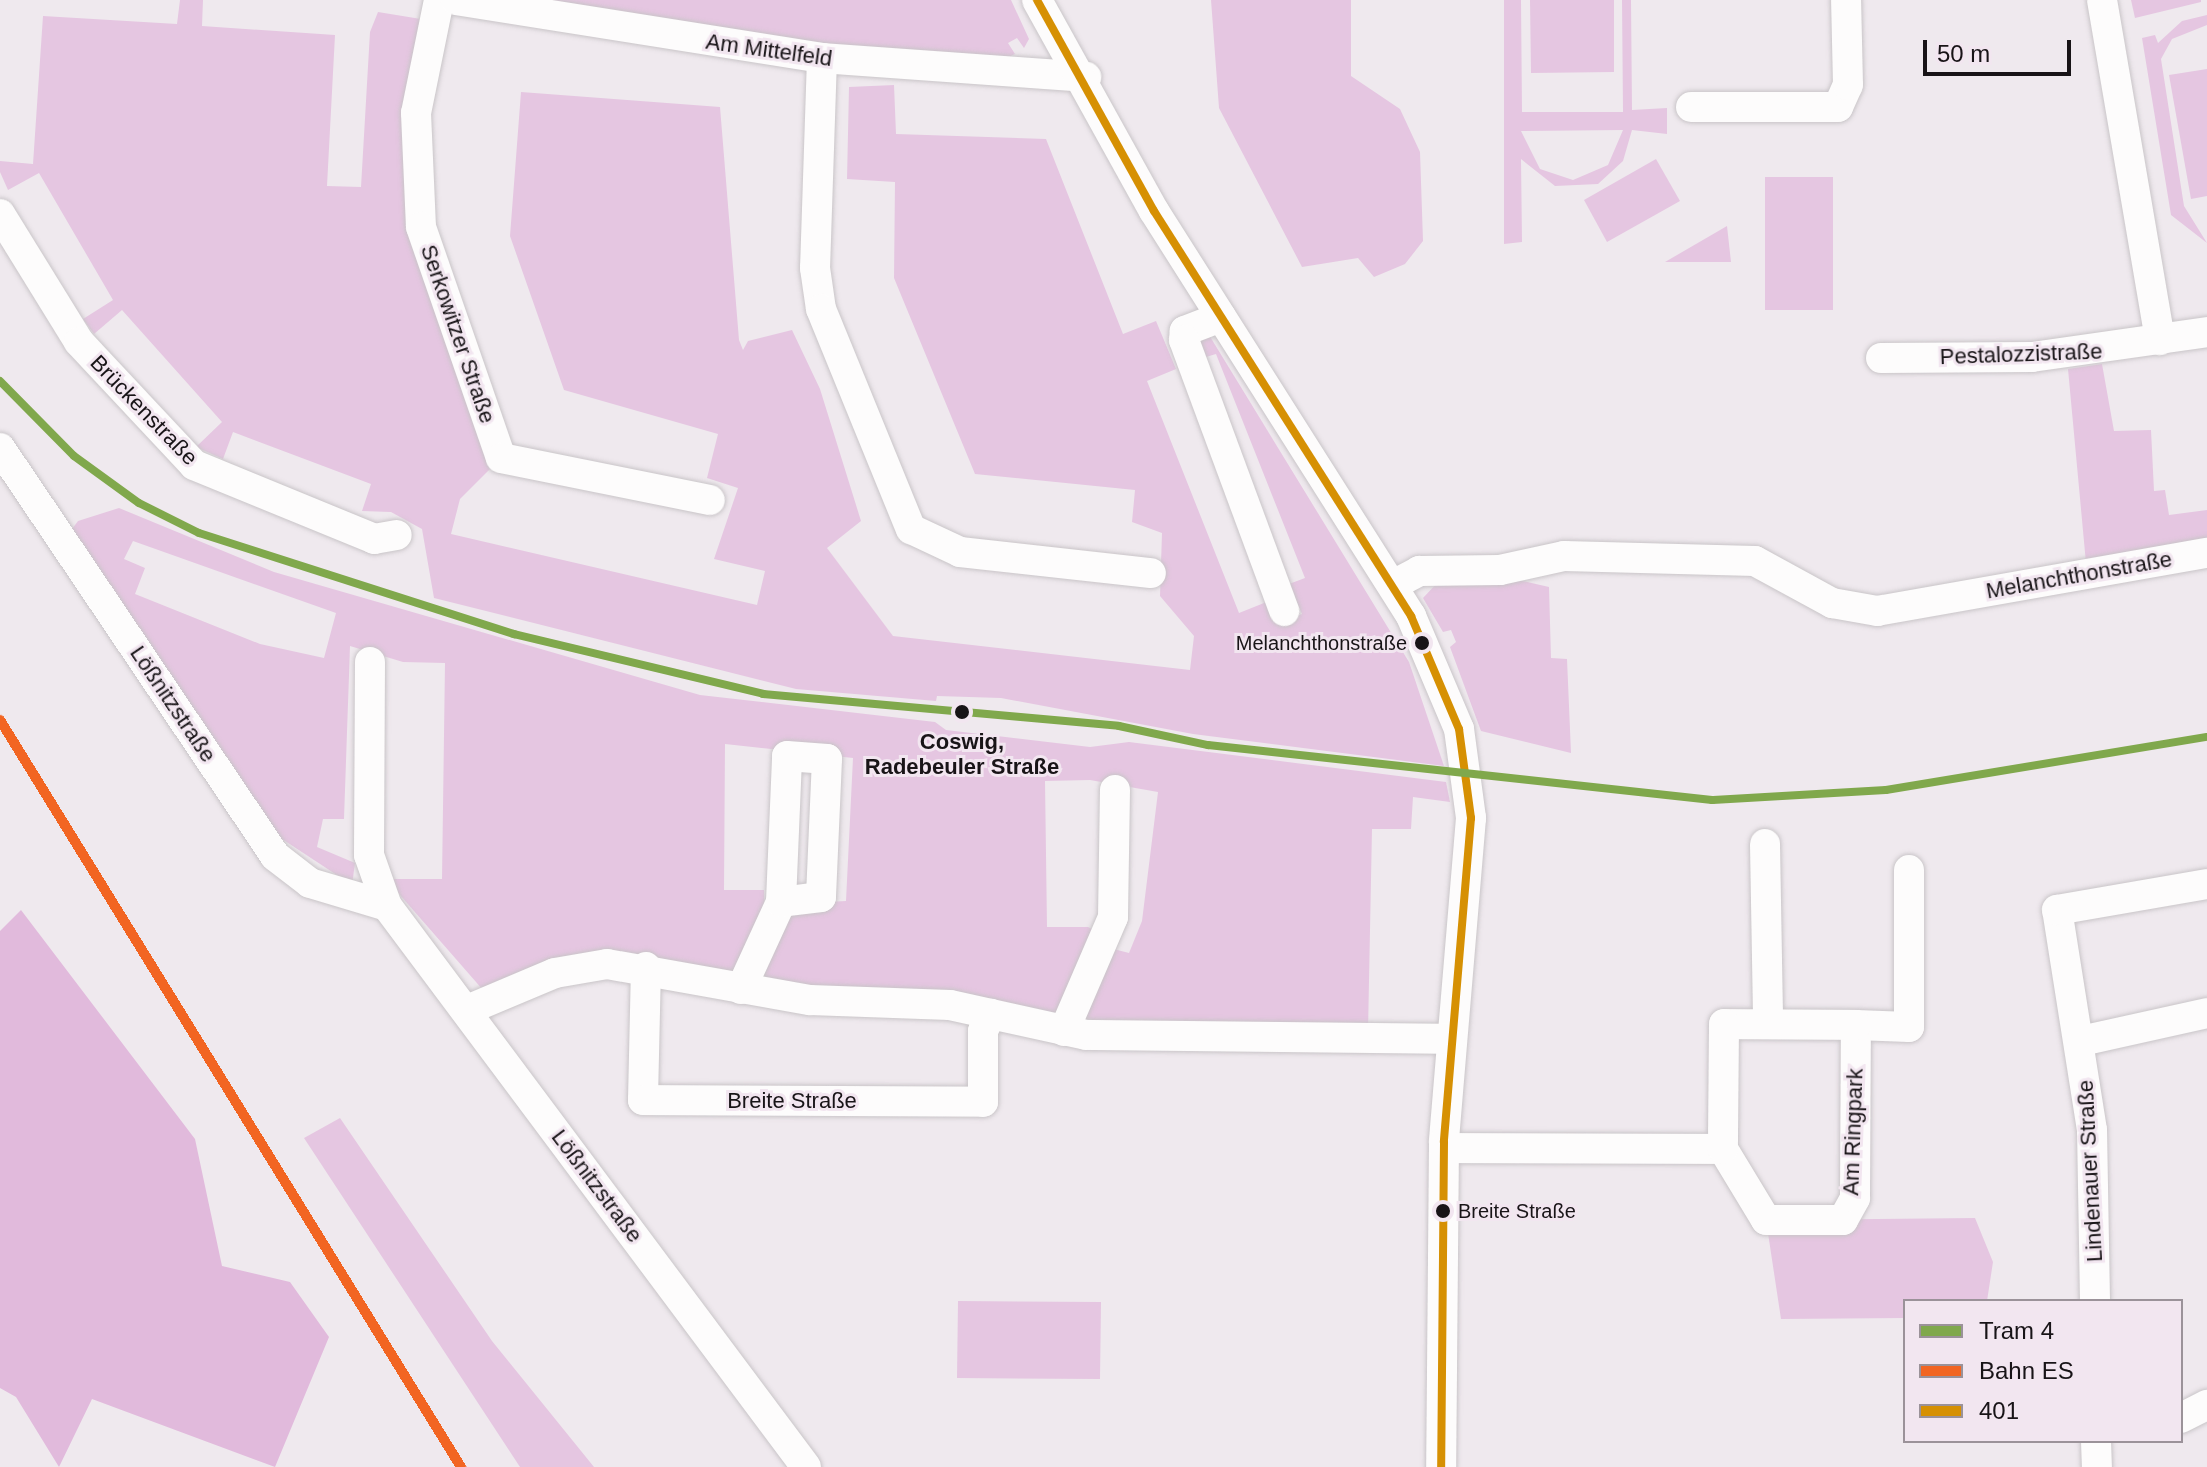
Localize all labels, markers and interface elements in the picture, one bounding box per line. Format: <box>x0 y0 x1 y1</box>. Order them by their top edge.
scale bar <box>1927 24 2075 74</box>
street label: Am Mittelfeld <box>704 28 834 72</box>
text: 50 m <box>1937 40 1990 67</box>
street label: Serkowitzer Straße <box>415 241 501 427</box>
street label: Pestalozzistraße <box>1939 338 2103 370</box>
street label: Brückenstraße <box>85 349 203 471</box>
street label: Melanchthonstraße <box>1984 546 2174 604</box>
place label: Melanchthonstraße <box>1236 631 1407 655</box>
marker: Melanchthonstraße <box>1414 635 1430 651</box>
street label: Lößnitzstraße <box>124 641 222 767</box>
marker: Coswig, Radebeuler Straße <box>950 700 974 724</box>
place label: Coswig, Radebeuler Straße <box>865 728 1059 780</box>
street label: Am Ringpark <box>1838 1068 1868 1196</box>
street label: Lindenauer Straße <box>2072 1079 2108 1263</box>
street label: Breite Straße <box>727 1088 857 1114</box>
street label: Lößnitzstraße <box>546 1124 648 1248</box>
place label: Breite Straße <box>1458 1199 1576 1223</box>
marker: Breite Straße <box>1435 1203 1451 1219</box>
legend <box>1903 1299 2183 1443</box>
text: Tram 4 <box>1979 1317 2054 1344</box>
text: Bahn ES <box>1979 1357 2074 1384</box>
text: 401 <box>1979 1397 2019 1424</box>

